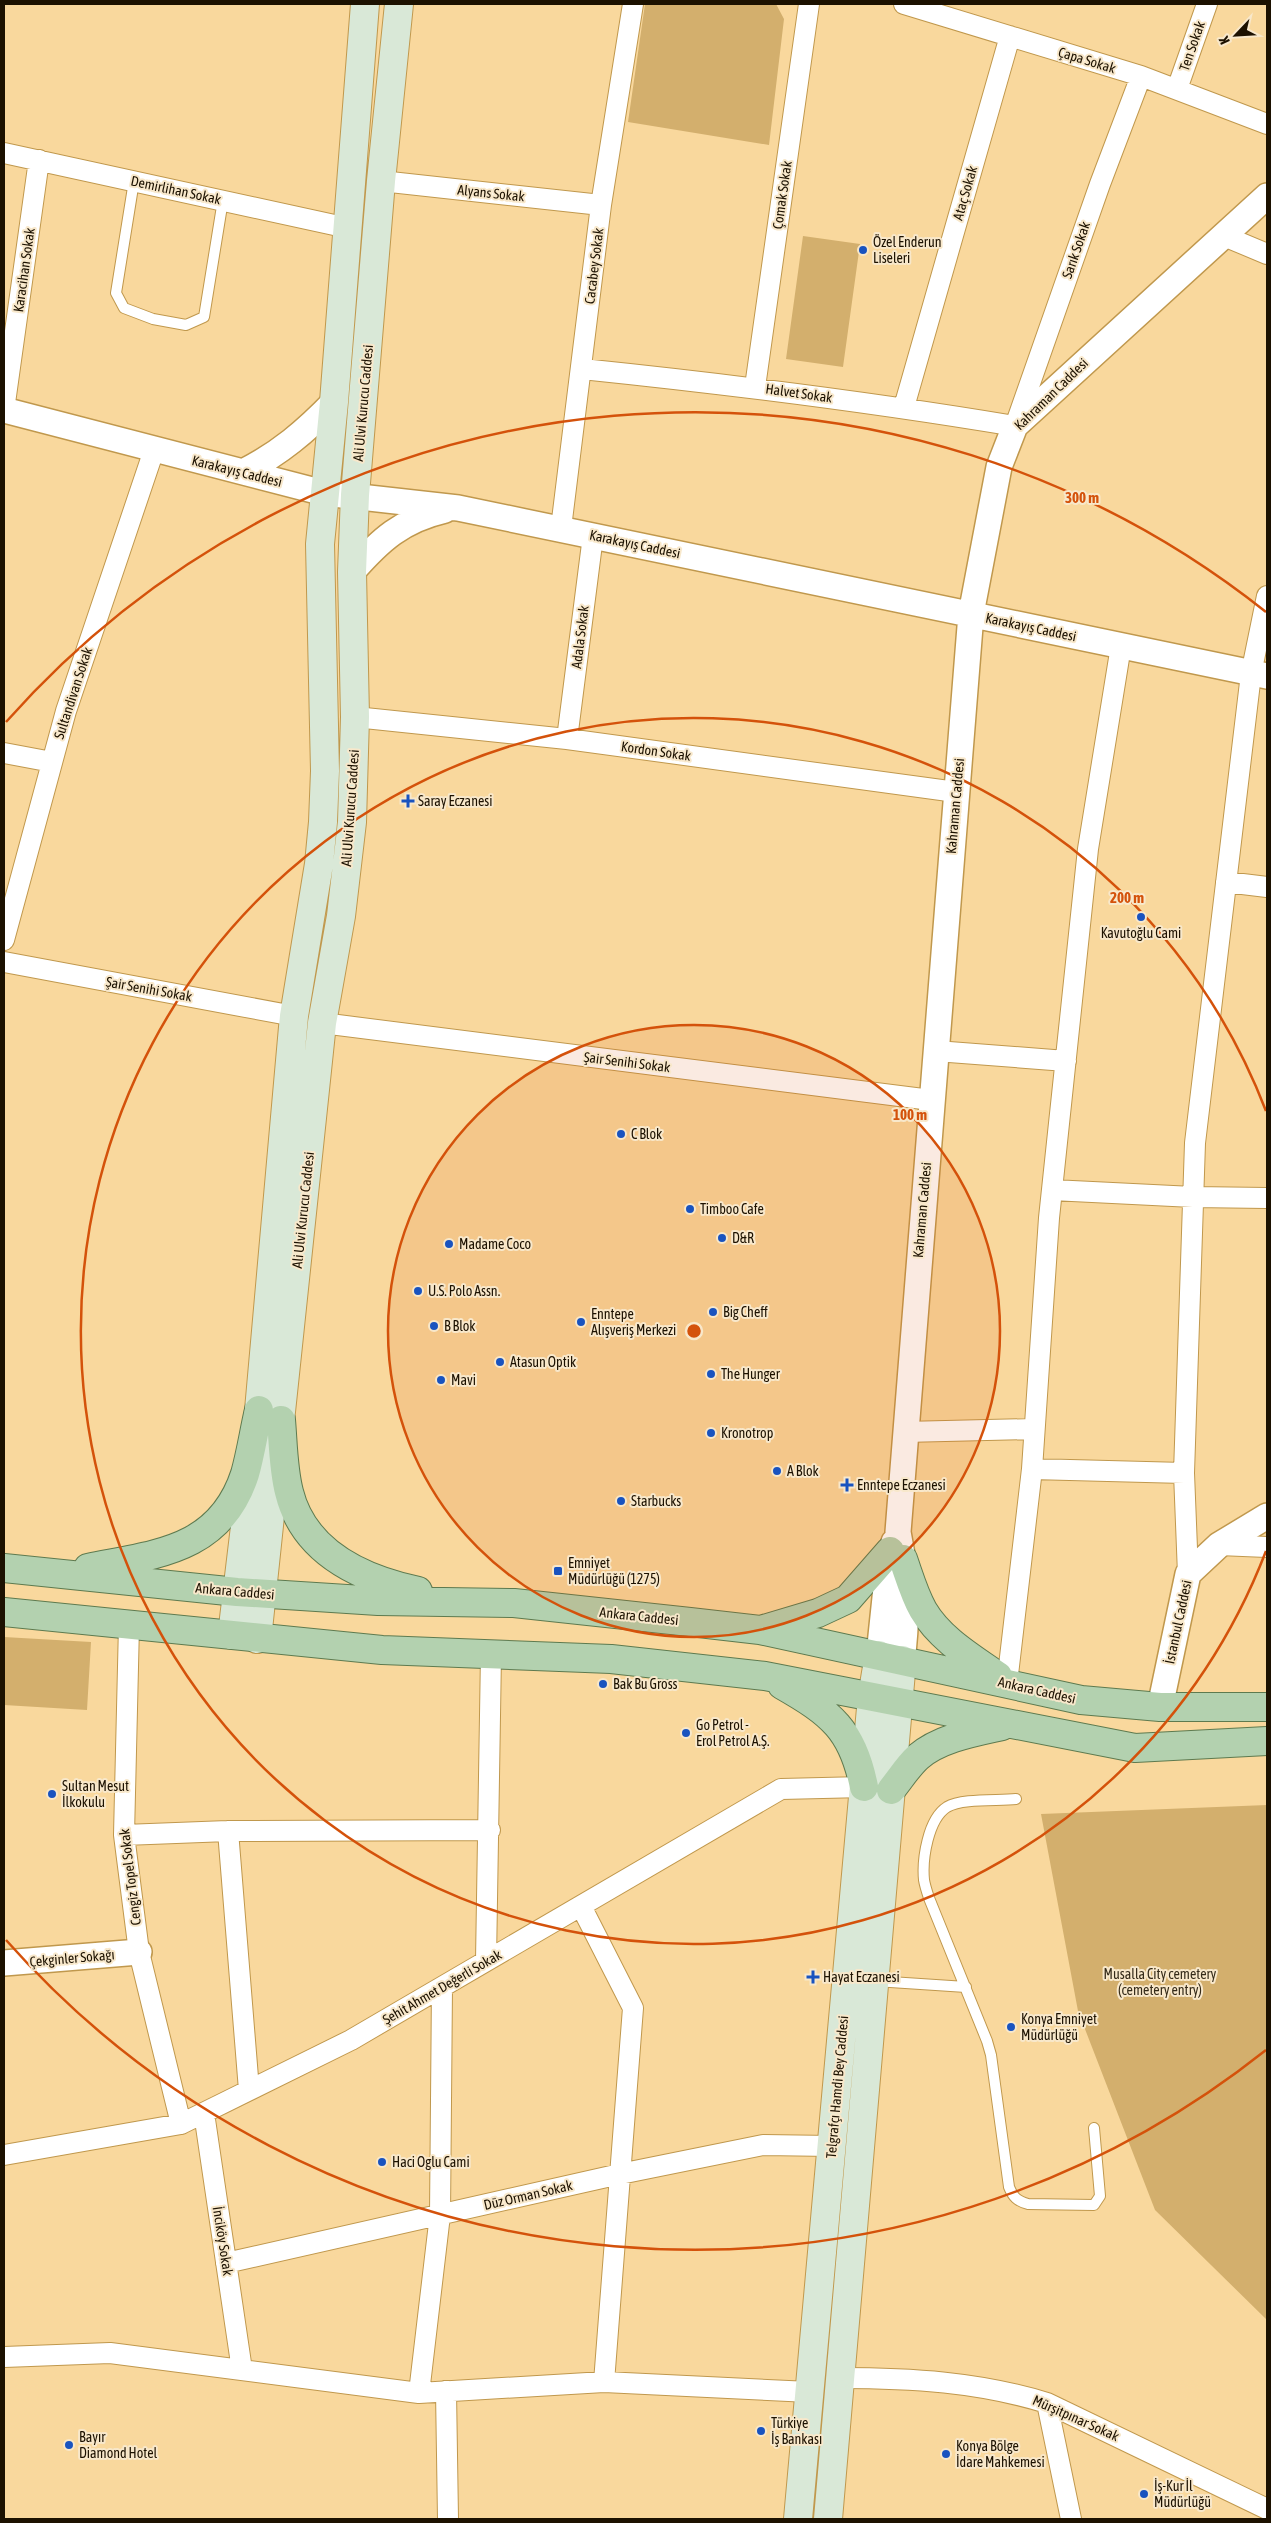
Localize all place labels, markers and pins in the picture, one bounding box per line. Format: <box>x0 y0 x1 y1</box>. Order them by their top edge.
place label: Özel Enderun Liseleri <box>873 234 942 266</box>
marker: Özel Enderun Liseleri <box>857 244 869 256</box>
place label: Saray Eczanesi <box>418 793 492 809</box>
marker: Saray Eczanesi <box>402 795 414 807</box>
marker: Kavutoğlu Cami <box>1135 911 1147 923</box>
place label: Kavutoğlu Cami <box>1101 925 1181 941</box>
place label: C Blok <box>631 1126 662 1142</box>
marker: C Blok <box>615 1128 627 1140</box>
place label: Timboo Cafe <box>700 1201 764 1217</box>
marker: Timboo Cafe <box>684 1203 696 1215</box>
place label: D&R <box>732 1230 754 1246</box>
marker: D&R <box>716 1232 728 1244</box>
place label: Madame Coco <box>459 1236 531 1252</box>
marker: Madame Coco <box>443 1238 455 1250</box>
place label: U.S. Polo Assn. <box>428 1283 500 1299</box>
marker: U.S. Polo Assn. <box>412 1285 424 1297</box>
place label: Big Cheff <box>723 1304 768 1320</box>
place label: Enntepe Alışveriş Merkezi <box>591 1306 676 1338</box>
marker: Big Cheff <box>707 1306 719 1318</box>
marker: Enntepe Alışveriş Merkezi <box>575 1316 587 1328</box>
place label: B Blok <box>444 1318 476 1334</box>
marker: B Blok <box>428 1320 440 1332</box>
centre of rings <box>685 1322 703 1340</box>
place label: Atasun Optik <box>510 1354 576 1370</box>
marker: Atasun Optik <box>494 1356 506 1368</box>
place label: The Hunger <box>721 1366 781 1382</box>
marker: The Hunger <box>705 1368 717 1380</box>
place label: Mavi <box>451 1372 476 1388</box>
marker: Mavi <box>435 1374 447 1386</box>
place label: Kronotrop <box>721 1425 774 1441</box>
marker: Kronotrop <box>705 1427 717 1439</box>
place label: A Blok <box>787 1463 819 1479</box>
marker: A Blok <box>771 1465 783 1477</box>
place label: Enntepe Eczanesi <box>857 1477 946 1493</box>
marker: Enntepe Eczanesi <box>841 1479 853 1491</box>
place label: Starbucks <box>631 1493 681 1509</box>
marker: Starbucks <box>615 1495 627 1507</box>
place label: Emniyet Müdürlüğü (1275) <box>568 1555 660 1587</box>
marker: Emniyet Müdürlüğü (1275) <box>552 1565 564 1577</box>
place label: Bak Bu Gross <box>613 1676 678 1692</box>
marker: Bak Bu Gross <box>597 1678 609 1690</box>
place label: Go Petrol - Erol Petrol A.Ş. <box>696 1717 769 1749</box>
marker: Go Petrol - Erol Petrol A.Ş. <box>680 1727 692 1739</box>
place label: Sultan Mesut İlkokulu <box>62 1778 129 1810</box>
marker: Sultan Mesut İlkokulu <box>46 1788 58 1800</box>
place label: Hayat Eczanesi <box>823 1969 900 1985</box>
marker: Hayat Eczanesi <box>807 1971 819 1983</box>
place label: Konya Emniyet Müdürlüğü <box>1021 2011 1097 2043</box>
marker: Konya Emniyet Müdürlüğü <box>1005 2021 1017 2033</box>
place label: Haci Oglu Cami <box>392 2154 470 2170</box>
marker: Haci Oglu Cami <box>376 2156 388 2168</box>
place label: Türkiye İş Bankası <box>771 2415 822 2447</box>
marker: Türkiye İş Bankası <box>755 2425 767 2437</box>
place label: Bayır Diamond Hotel <box>79 2429 158 2461</box>
place label: Konya Bölge İdare Mahkemesi <box>956 2438 1045 2470</box>
marker: Bayır Diamond Hotel <box>63 2439 75 2451</box>
marker: Konya Bölge İdare Mahkemesi <box>940 2448 952 2460</box>
place label: İş-Kur İl Müdürlüğü <box>1154 2478 1211 2510</box>
marker: İş-Kur İl Müdürlüğü <box>1138 2488 1150 2500</box>

